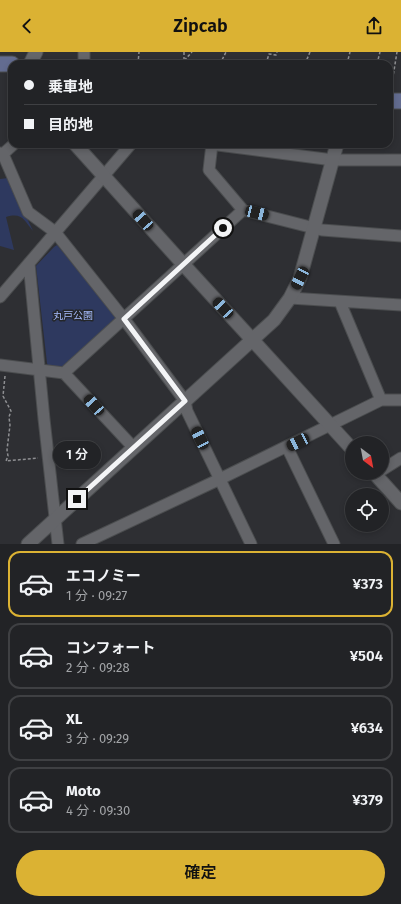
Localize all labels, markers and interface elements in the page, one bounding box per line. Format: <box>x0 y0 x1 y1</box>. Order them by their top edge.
icon: back <box>16 15 38 37</box>
text: Zipcab <box>173 15 228 37</box>
icon: share <box>363 15 385 37</box>
text: 乗車地 <box>48 78 93 96</box>
text: 目的地 <box>48 116 93 134</box>
car <box>244 204 270 222</box>
car <box>131 207 155 233</box>
route start <box>214 219 232 237</box>
car <box>289 265 311 291</box>
car <box>210 295 236 321</box>
park label: 丸戸公園 <box>53 310 93 322</box>
car <box>82 392 106 418</box>
car <box>189 425 211 451</box>
car <box>285 431 311 453</box>
north arrow <box>345 436 389 480</box>
map controls <box>345 436 389 532</box>
callout: 1 分 <box>53 441 101 469</box>
text: 1 分 <box>66 447 88 462</box>
button: locate <box>345 488 389 532</box>
route end <box>68 490 86 508</box>
icon: car <box>18 566 54 602</box>
text: エコノミー <box>66 567 141 585</box>
text: ¥373 <box>353 575 383 593</box>
text: 1 分 · 09:27 <box>66 588 127 603</box>
icon: car <box>18 638 54 674</box>
text: コンフォート <box>66 639 156 657</box>
text: ¥504 <box>350 647 383 665</box>
text: 2 分 · 09:28 <box>66 660 130 675</box>
icon: car <box>18 710 54 746</box>
text: XL <box>66 710 82 728</box>
text: ¥634 <box>351 719 383 737</box>
text: 3 分 · 09:29 <box>66 731 129 746</box>
icon: car <box>18 782 54 818</box>
text: Moto <box>66 782 101 800</box>
text: ¥379 <box>352 791 383 809</box>
text: 4 分 · 09:30 <box>66 803 130 818</box>
button: 確定 <box>16 850 385 896</box>

